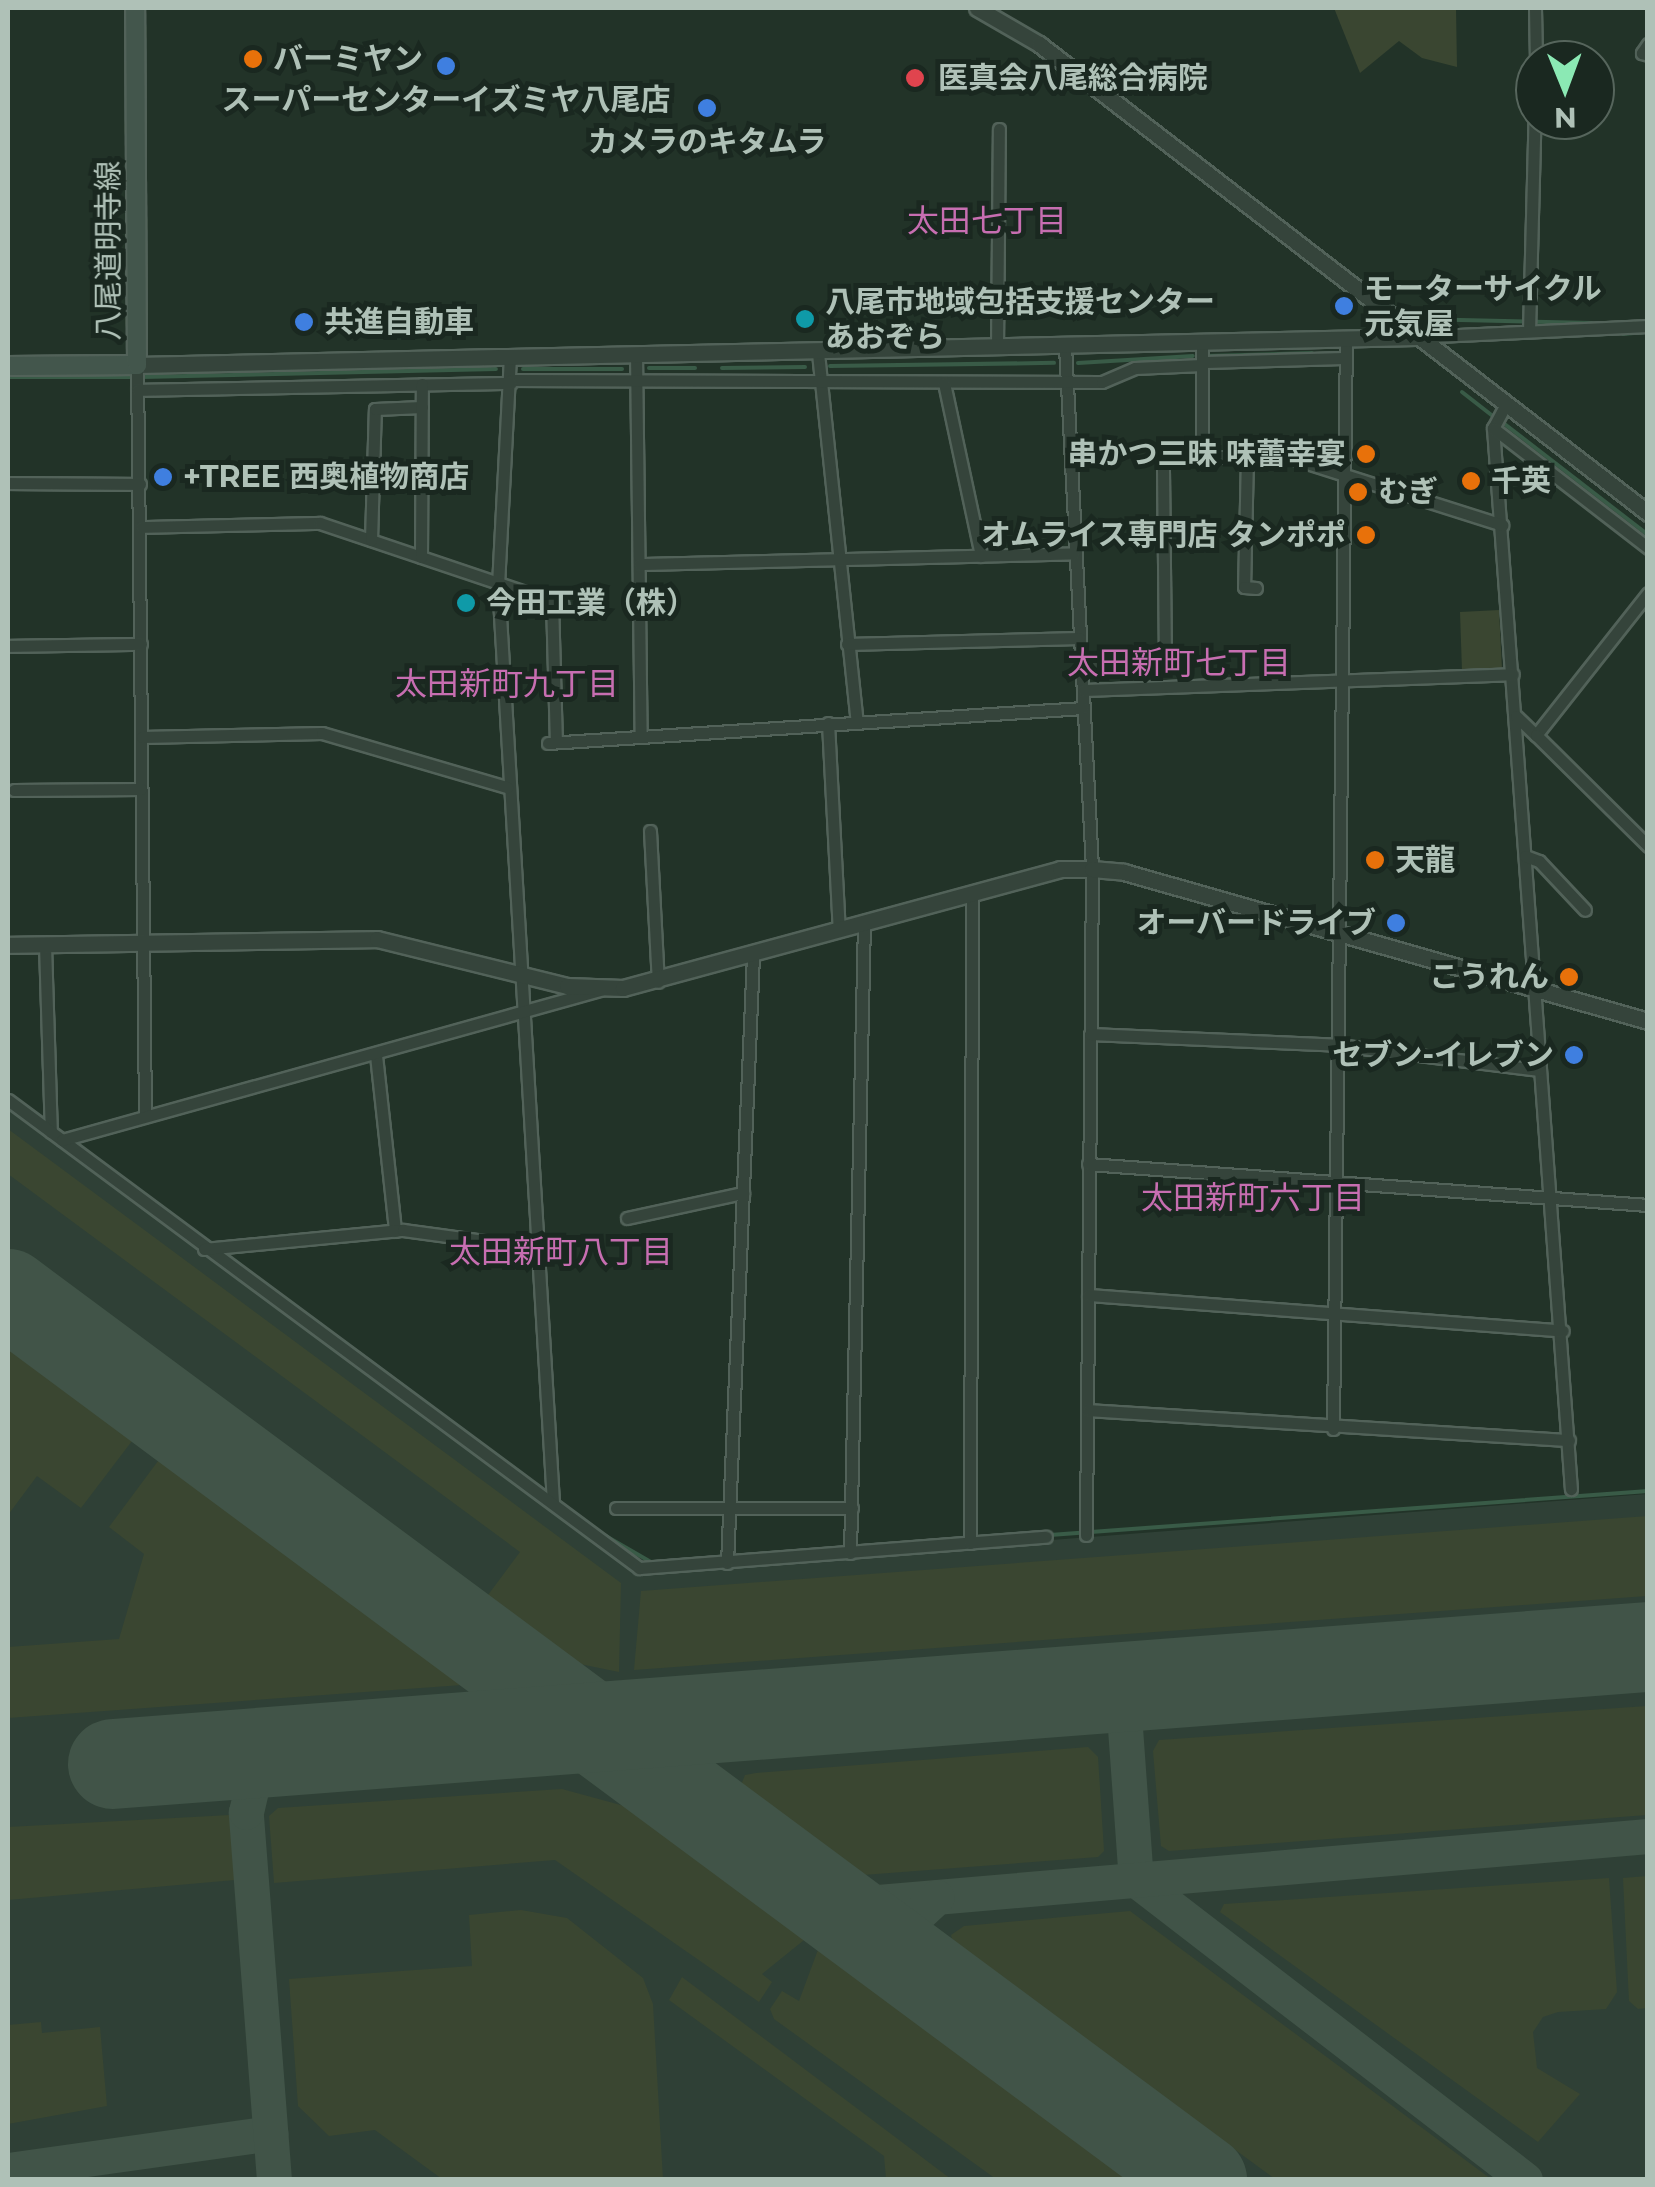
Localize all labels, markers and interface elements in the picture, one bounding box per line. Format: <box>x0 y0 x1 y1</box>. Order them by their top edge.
north arrow <box>1515 40 1615 140</box>
place label: バーミヤン <box>273 41 423 77</box>
marker: バーミヤン <box>242 48 264 70</box>
marker: スーパーセンターイズミヤ八尾店 <box>435 55 457 77</box>
place label: 医真会八尾総合病院 <box>938 60 1208 96</box>
marker: 医真会八尾総合病院 <box>902 65 928 91</box>
place label: スーパーセンターイズミヤ八尾店 <box>221 82 671 118</box>
marker: カメラのキタムラ <box>696 97 718 119</box>
text: N <box>1554 101 1577 135</box>
place label: カメラのキタムラ <box>587 124 827 160</box>
street label: 八尾道明寺線 <box>91 161 127 341</box>
district label: 太田七丁目 <box>907 202 1067 240</box>
place label: モーターサイクル 元気屋 <box>1364 271 1604 342</box>
place label: 八尾市地域包括支援センター あおぞら <box>825 284 1215 354</box>
marker: モーターサイクル 元気屋 <box>1333 295 1355 317</box>
place label: 共進自動車 <box>324 304 474 340</box>
marker: 八尾市地域包括支援センター あおぞら <box>794 308 816 330</box>
marker: 共進自動車 <box>293 311 315 333</box>
place label: 串かつ三昧 味蕾幸宴 <box>1068 436 1346 472</box>
marker: 串かつ三昧 味蕾幸宴 <box>1355 443 1377 465</box>
place label: +TREE 西奥植物商店 <box>183 459 469 495</box>
place label: 千英 <box>1491 463 1551 499</box>
marker: +TREE 西奥植物商店 <box>152 466 174 488</box>
marker: 千英 <box>1460 470 1482 492</box>
place label: むぎ <box>1378 474 1438 510</box>
marker: むぎ <box>1347 481 1369 503</box>
place label: オムライス専門店 タンポポ <box>978 517 1346 553</box>
marker: オムライス専門店 タンポポ <box>1355 524 1377 546</box>
place label: 今田工業（株） <box>486 585 696 621</box>
marker: 今田工業（株） <box>455 592 477 614</box>
district label: 太田新町七丁目 <box>1067 644 1291 682</box>
district label: 太田新町九丁目 <box>395 665 619 703</box>
place label: 天龍 <box>1395 842 1455 878</box>
marker: 天龍 <box>1364 849 1386 871</box>
place label: オーバードライブ <box>1136 905 1376 941</box>
marker: オーバードライブ <box>1385 912 1407 934</box>
place label: こうれん <box>1429 959 1549 995</box>
marker: こうれん <box>1558 966 1580 988</box>
place label: セブン-イレブン <box>1332 1037 1554 1073</box>
marker: セブン-イレブン <box>1563 1044 1585 1066</box>
district label: 太田新町六丁目 <box>1141 1179 1365 1217</box>
district label: 太田新町八丁目 <box>449 1233 673 1271</box>

